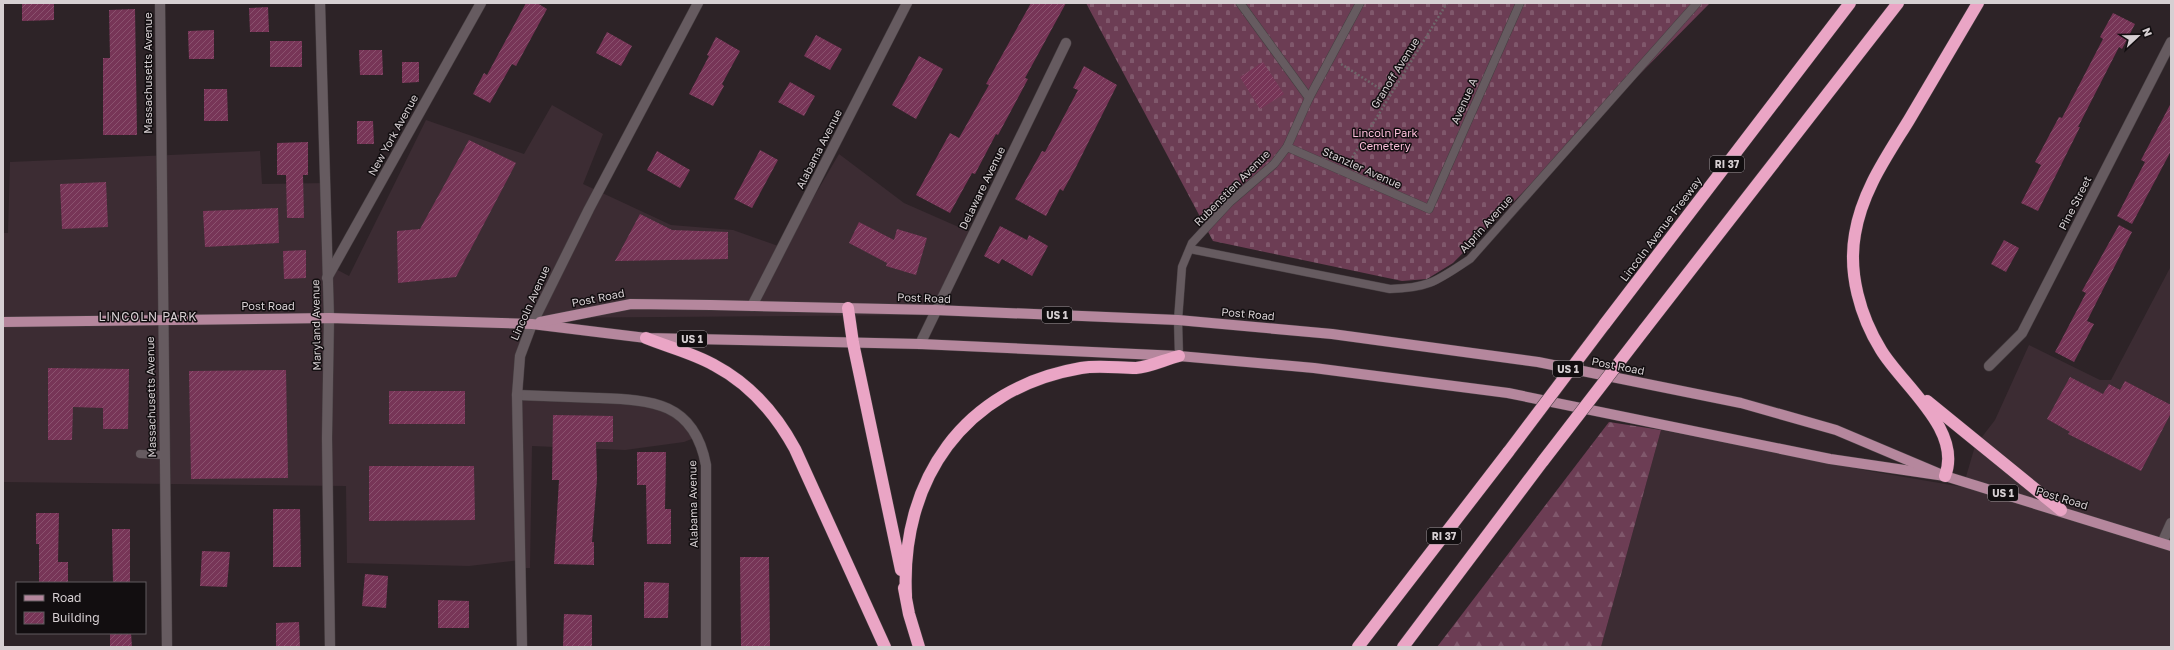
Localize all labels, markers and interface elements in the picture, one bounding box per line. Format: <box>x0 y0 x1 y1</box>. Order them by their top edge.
street label: Massachusetts Avenue <box>141 12 154 134</box>
north arrow <box>2118 16 2158 56</box>
text: N <box>2140 26 2155 38</box>
street label: Granoff Avenue <box>1368 35 1422 111</box>
street label: Avenue A <box>1448 75 1480 126</box>
street label: New York Avenue <box>365 92 420 178</box>
street label: Alabama Avenue <box>793 107 844 191</box>
park label: Lincoln Park Cemetery <box>1352 126 1418 152</box>
street label: Delaware Avenue <box>956 144 1007 231</box>
street label: Stanzler Avenue <box>1321 144 1404 191</box>
street label: Rubenstien Avenue <box>1191 147 1272 228</box>
road number: RI 37 <box>1710 156 1744 172</box>
street label: Lincoln Avenue Freeway <box>1617 174 1704 283</box>
street label: Pine Street <box>2055 174 2094 232</box>
street label: Alprin Avenue <box>1456 192 1515 255</box>
street label: Lincoln Avenue <box>507 263 552 342</box>
street label: Maryland Avenue <box>308 279 323 371</box>
street label: Post Road <box>570 286 625 309</box>
street label: Post Road <box>897 290 951 305</box>
street label: Post Road <box>241 299 295 312</box>
street label: Post Road <box>1221 305 1275 322</box>
road number: US 1 <box>1042 307 1072 323</box>
district label: LINCOLN PARK <box>98 309 198 324</box>
road number: US 1 <box>677 331 707 347</box>
street label: Massachusetts Avenue <box>143 336 158 458</box>
street label: Post Road <box>1591 354 1646 377</box>
road number: US 1 <box>1553 361 1583 377</box>
street label: Alabama Avenue <box>685 460 700 548</box>
street label: Post Road <box>2035 483 2090 512</box>
road number: US 1 <box>1988 485 2018 501</box>
road number: RI 37 <box>1427 528 1461 544</box>
legend <box>16 582 146 634</box>
text: Road <box>52 590 81 605</box>
text: Building <box>52 610 100 625</box>

